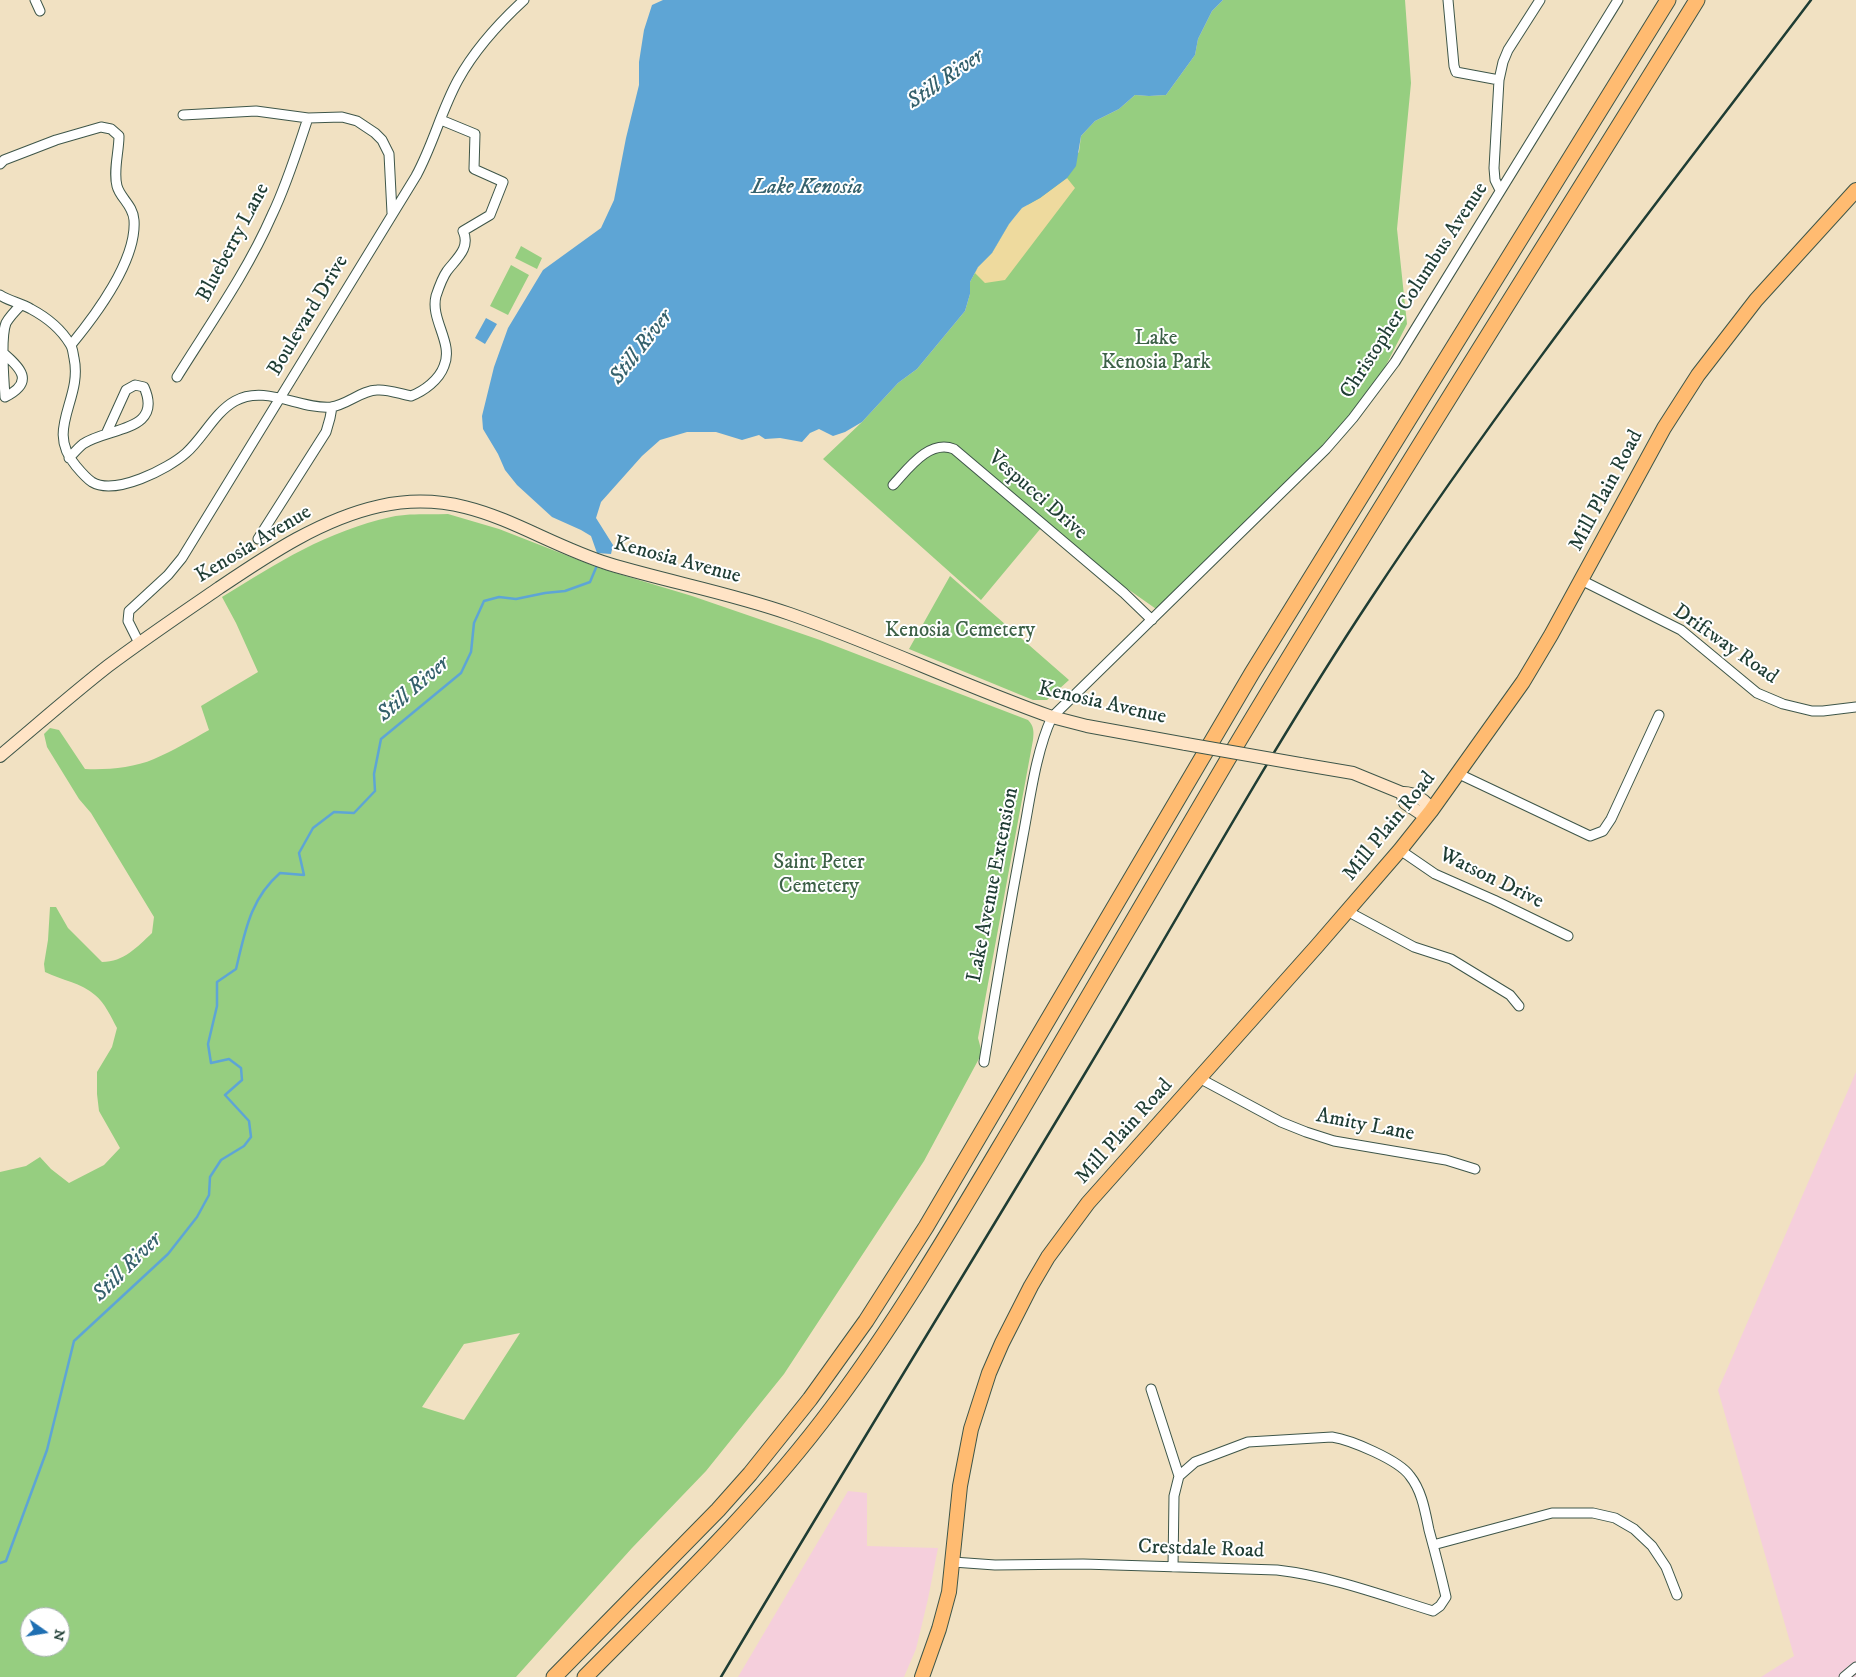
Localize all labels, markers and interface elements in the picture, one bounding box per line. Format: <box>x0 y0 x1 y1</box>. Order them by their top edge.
water label: Still River <box>903 44 989 116</box>
water label: Lake Kenosia <box>752 175 862 201</box>
street label: Christopher Columbus Avenue <box>1336 178 1494 404</box>
street label: Blueberry Lane <box>192 179 276 307</box>
street label: Boulevard Drive <box>263 251 355 381</box>
water label: Still River <box>605 305 679 391</box>
park label: Lake Kenosia Park <box>1101 327 1211 377</box>
street label: Mill Plain Road <box>1565 426 1649 556</box>
street label: Vespucci Drive <box>982 446 1092 546</box>
street label: Kenosia Avenue <box>191 501 317 589</box>
street label: Kenosia Avenue <box>611 532 743 590</box>
street label: Driftway Road <box>1668 600 1782 690</box>
park label: Kenosia Cemetery <box>885 619 1035 645</box>
water label: Still River <box>372 651 456 729</box>
street label: Kenosia Avenue <box>1035 677 1169 731</box>
street label: Mill Plain Road <box>1338 767 1442 887</box>
street label: Lake Avenue Extension <box>963 786 1025 984</box>
street label: Watson Drive <box>1435 843 1547 915</box>
park label: Saint Peter Cemetery <box>773 851 865 901</box>
street label: Mill Plain Road <box>1071 1074 1179 1190</box>
street label: Amity Lane <box>1314 1104 1416 1148</box>
water label: Still River <box>88 1228 168 1308</box>
street label: Crestdale Road <box>1137 1535 1265 1565</box>
north arrow <box>20 1607 70 1657</box>
text: N <box>49 1628 69 1643</box>

